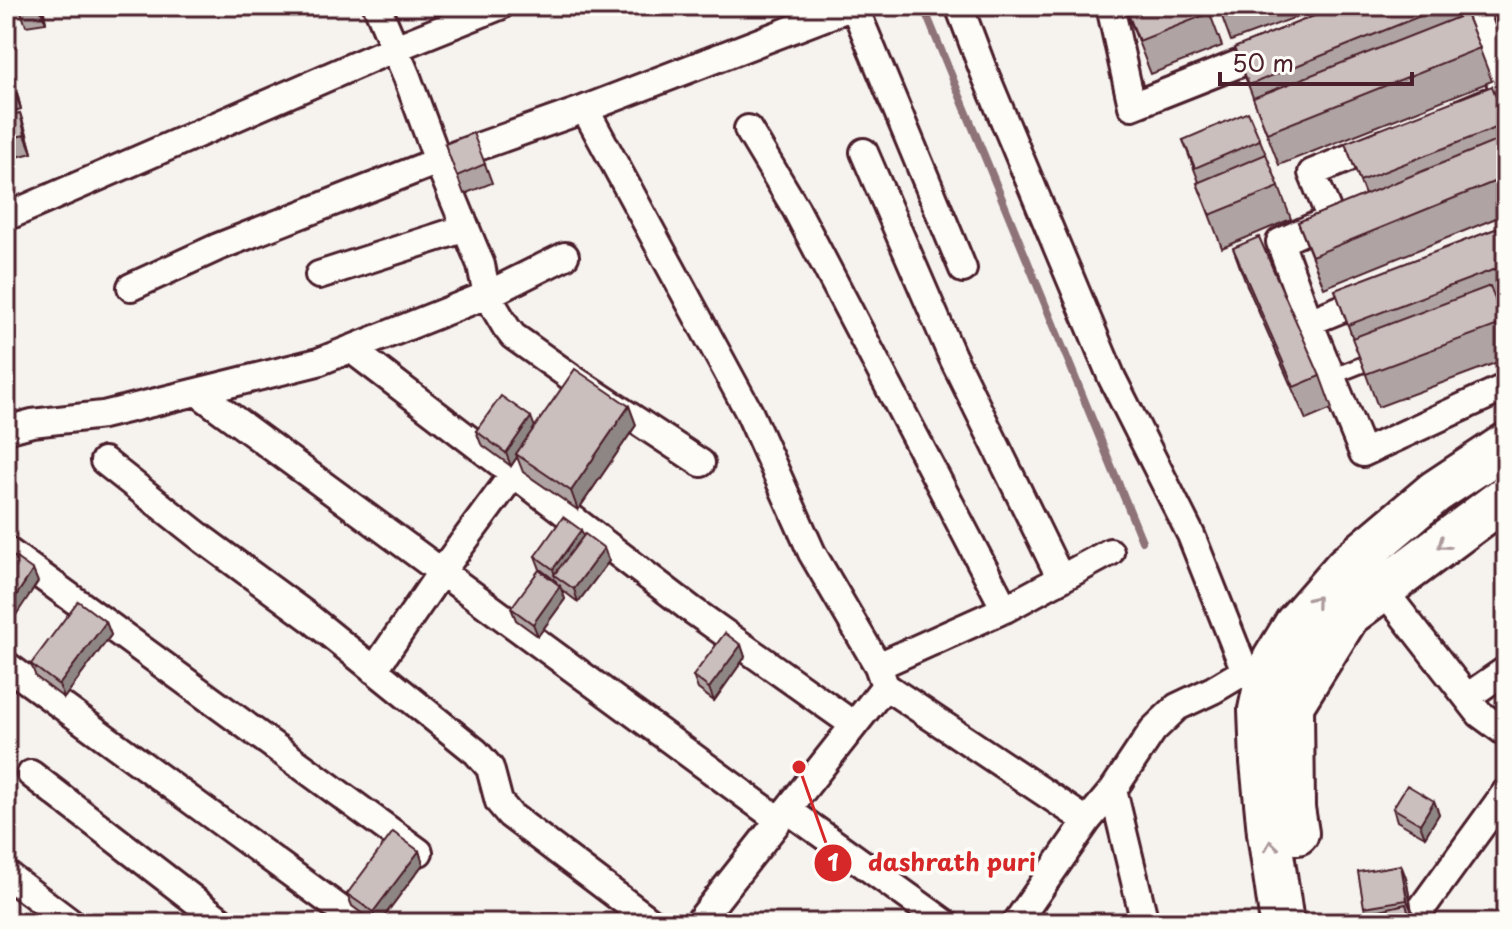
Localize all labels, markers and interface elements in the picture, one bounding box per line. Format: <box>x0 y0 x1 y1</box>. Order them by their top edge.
scale bar <box>1220 36 1412 86</box>
text: 50 m <box>1232 44 1294 80</box>
one-way arrow <box>1438 534 1452 548</box>
one-way arrow <box>1305 596 1320 610</box>
callout: dashrath puri <box>813 839 1052 887</box>
one-way arrow <box>1263 839 1280 853</box>
text: 1 <box>827 843 839 879</box>
text: dashrath puri <box>868 843 1036 879</box>

